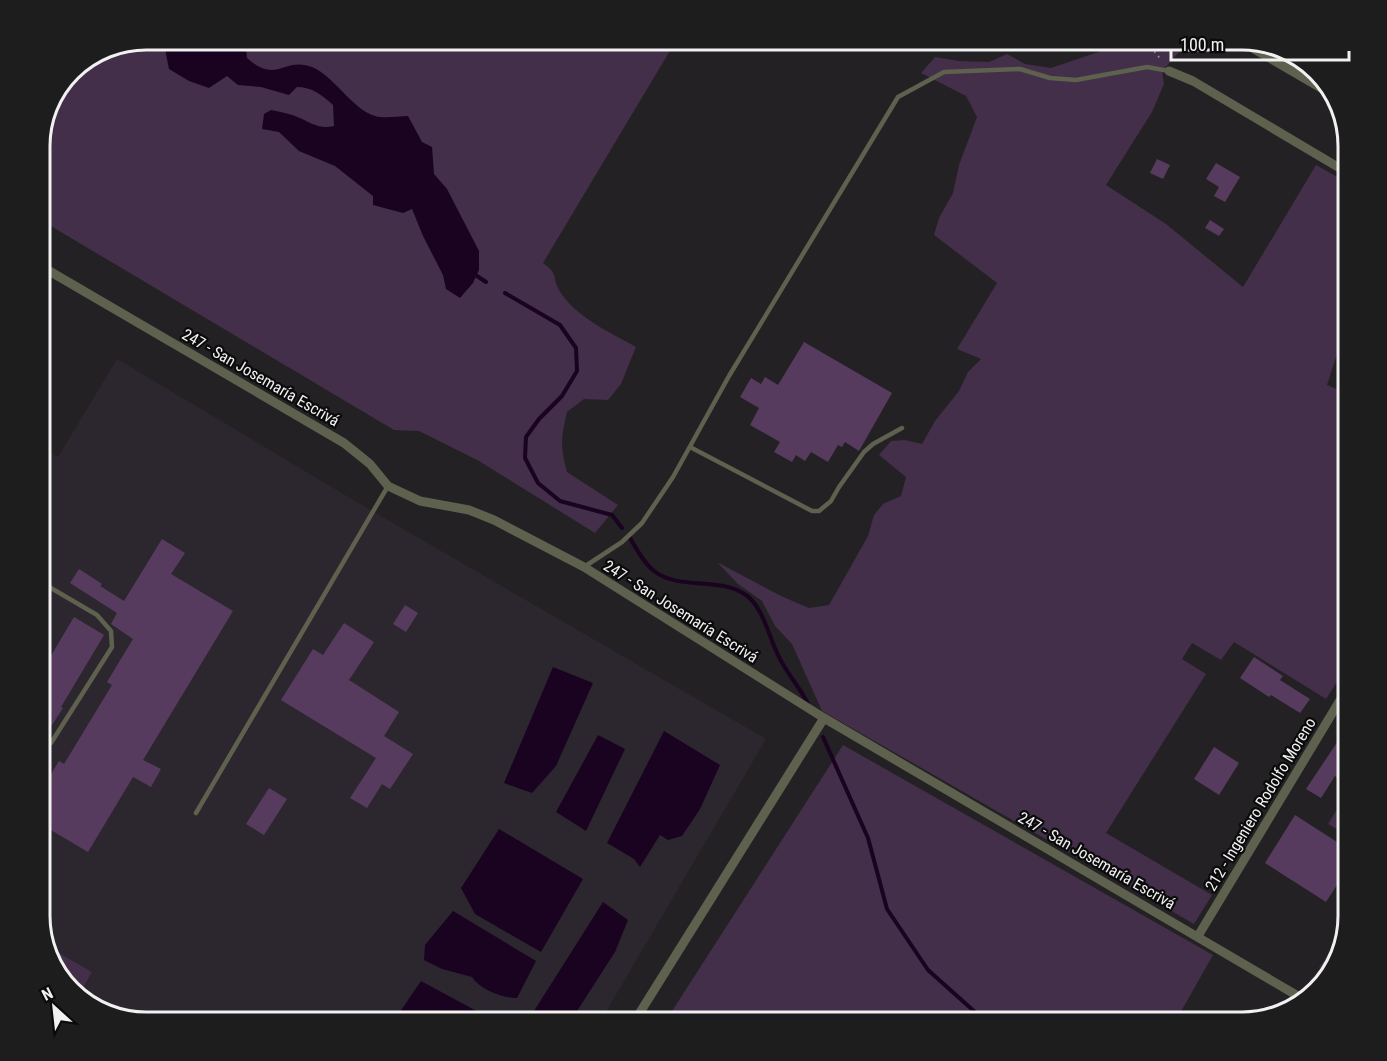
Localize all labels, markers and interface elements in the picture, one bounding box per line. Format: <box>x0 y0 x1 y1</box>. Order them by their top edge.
scale bar <box>1171 24 1350 62</box>
text: 100 m <box>1180 34 1224 55</box>
street label: 247 - San Josemaría Escrivá <box>179 325 343 430</box>
street label: 247 - San Josemaría Escrivá <box>600 556 761 667</box>
street label: 212 - Ingeniero Rodolfo Moreno <box>1201 714 1320 894</box>
street label: 247 - San Josemaría Escrivá <box>1015 808 1179 913</box>
north arrow <box>24 977 84 1037</box>
text: N <box>39 983 56 1005</box>

